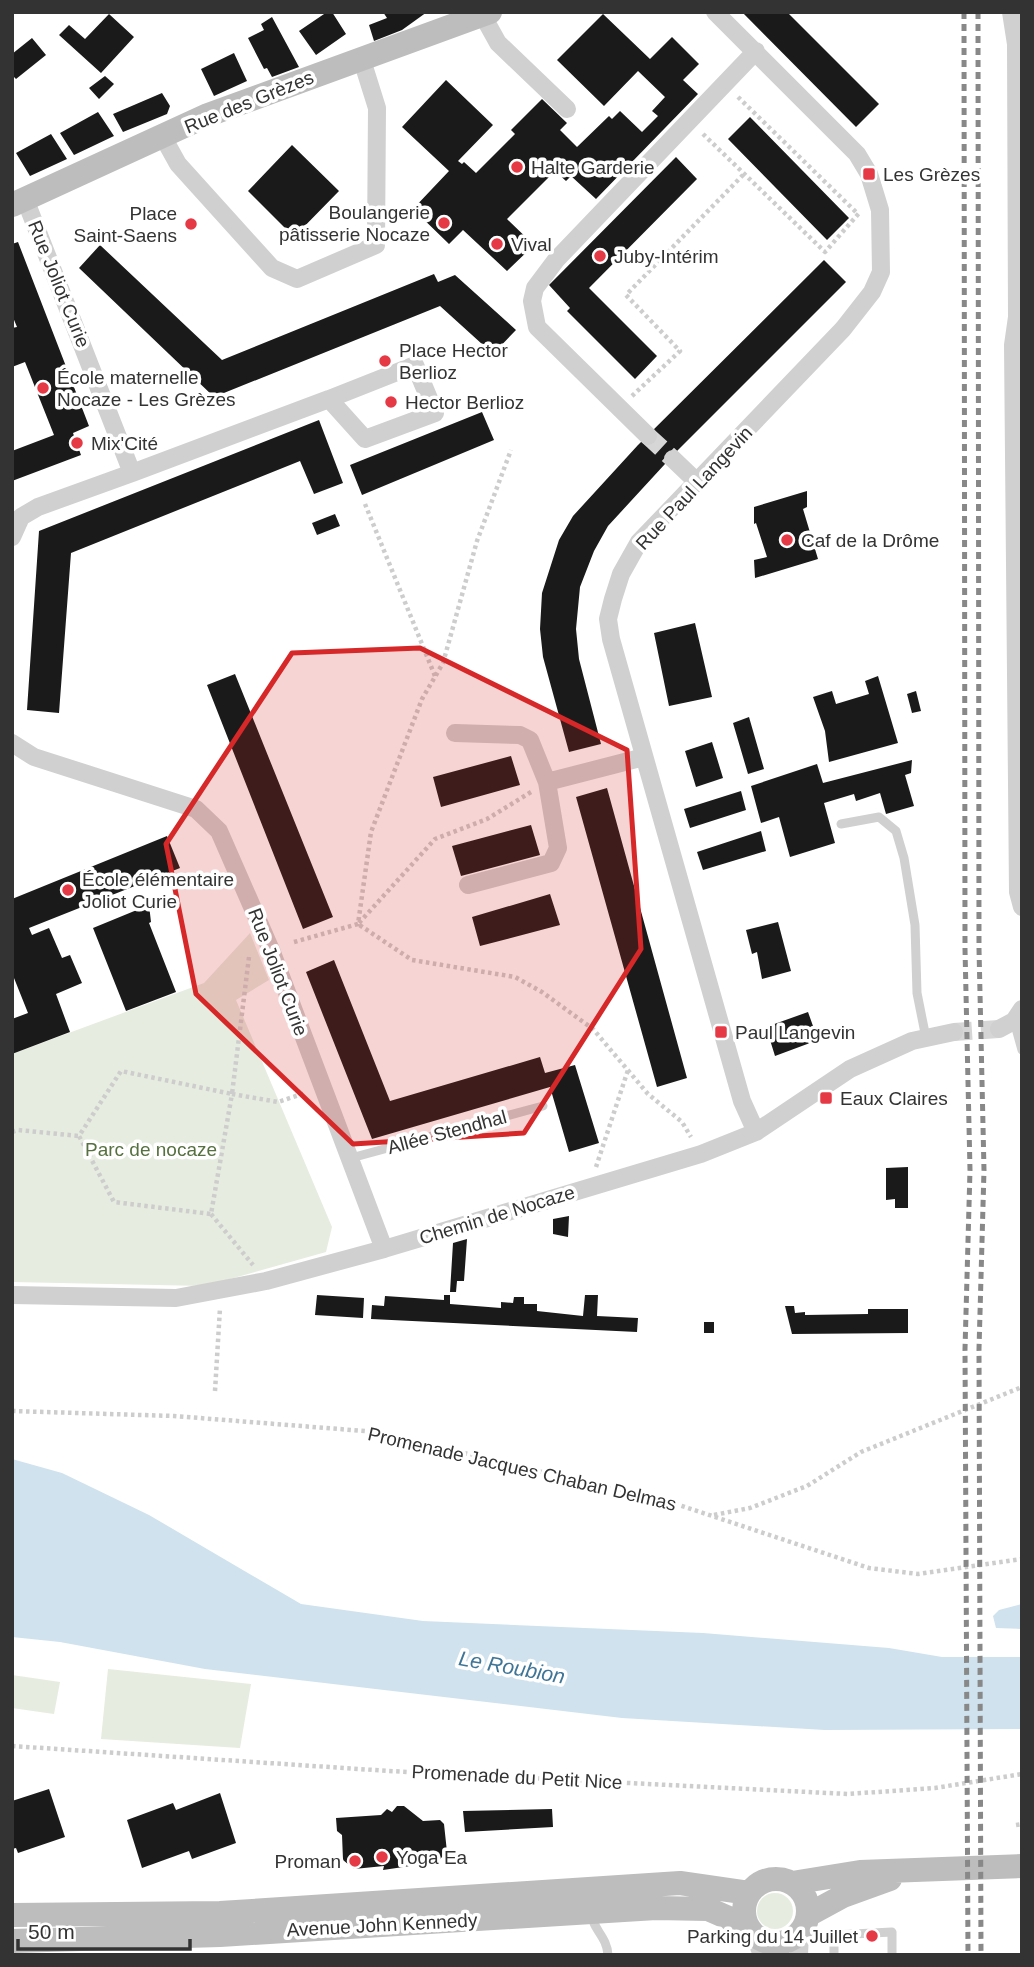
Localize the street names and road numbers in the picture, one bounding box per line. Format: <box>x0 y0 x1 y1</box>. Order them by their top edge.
street label: Rue des Grèzes <box>181 67 317 137</box>
street label: Rue Joliot Curie <box>24 217 94 351</box>
street label: Rue Paul Langevin <box>632 422 756 554</box>
street label: Rue Joliot Curie <box>244 905 312 1039</box>
street label: Allée Stendhal <box>385 1106 509 1158</box>
street label: Chemin de Nocaze <box>417 1181 577 1249</box>
street label: Promenade Jacques Chaban Delmas <box>366 1423 678 1515</box>
street label: Promenade du Petit Nice <box>411 1761 623 1793</box>
street label: Avenue John Kennedy <box>286 1909 478 1940</box>

